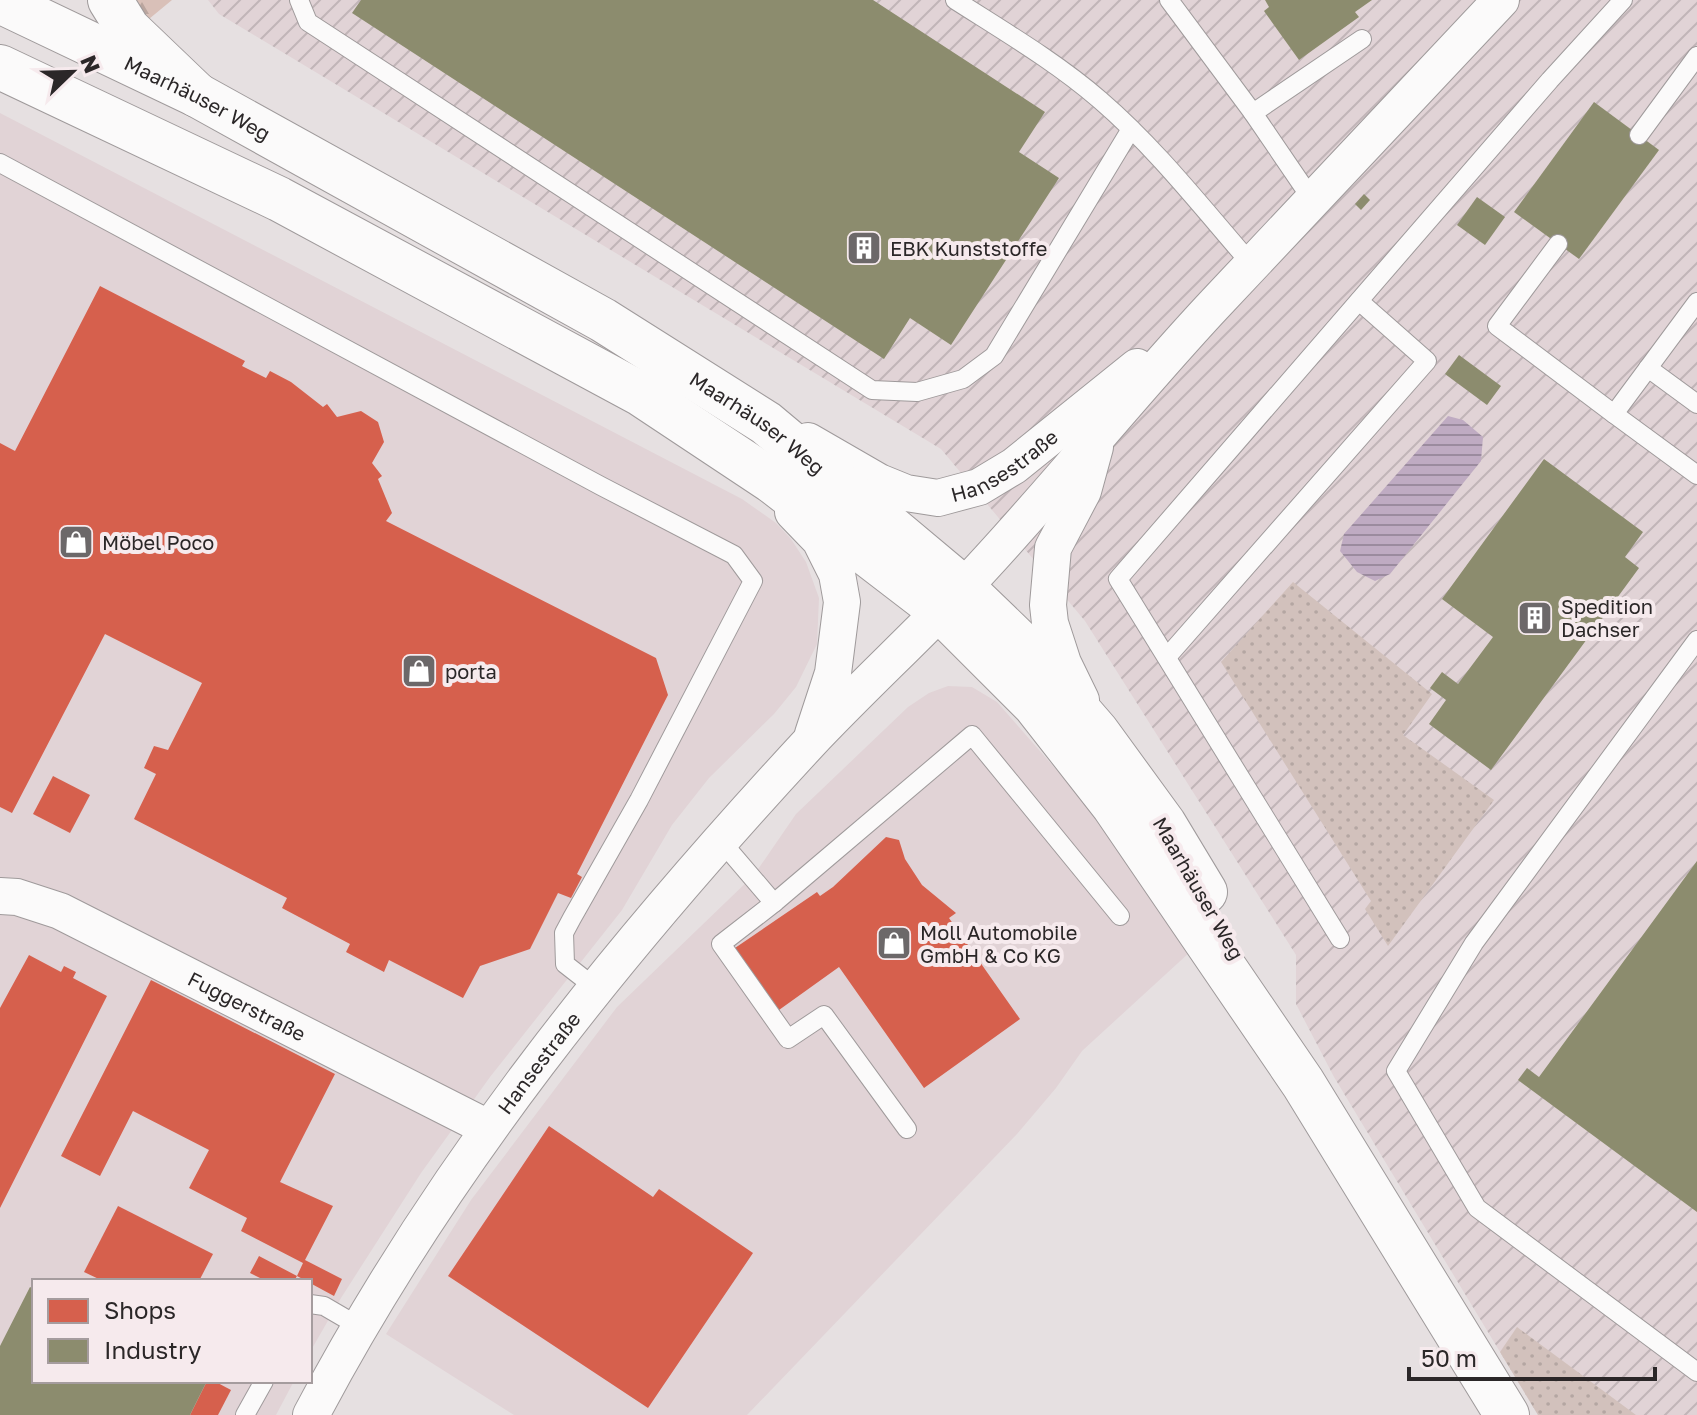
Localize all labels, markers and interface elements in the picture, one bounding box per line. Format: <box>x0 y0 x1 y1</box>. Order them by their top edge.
north arrow <box>32 32 112 112</box>
street label: Maarhäuser Weg <box>121 50 275 145</box>
text: N <box>75 51 107 77</box>
building icon: EBK Kunststoffe <box>845 229 883 267</box>
place label: EBK Kunststoffe <box>890 236 1047 260</box>
street label: Maarhäuser Weg <box>686 366 830 479</box>
street label: Hansestraße <box>948 424 1062 506</box>
shop icon: Möbel Poco <box>57 523 95 561</box>
place label: Möbel Poco <box>102 530 214 554</box>
place label: Spedition Dachser <box>1561 594 1653 641</box>
building icon: Spedition Dachser <box>1516 599 1554 637</box>
shop icon: porta <box>400 652 438 690</box>
place label: porta <box>445 659 497 683</box>
street label: Maarhäuser Weg <box>1148 812 1250 964</box>
place label: Moll Automobile GmbH & Co KG <box>920 920 1077 967</box>
shop icon: Moll Automobile GmbH & Co KG <box>875 924 913 962</box>
street label: Fuggerstraße <box>184 966 310 1046</box>
street label: Hansestraße <box>492 1007 585 1118</box>
legend <box>32 1279 312 1383</box>
text: Shops <box>104 1295 176 1324</box>
scale bar <box>1409 1331 1655 1381</box>
text: Industry <box>104 1335 201 1364</box>
text: 50 m <box>1421 1343 1477 1372</box>

